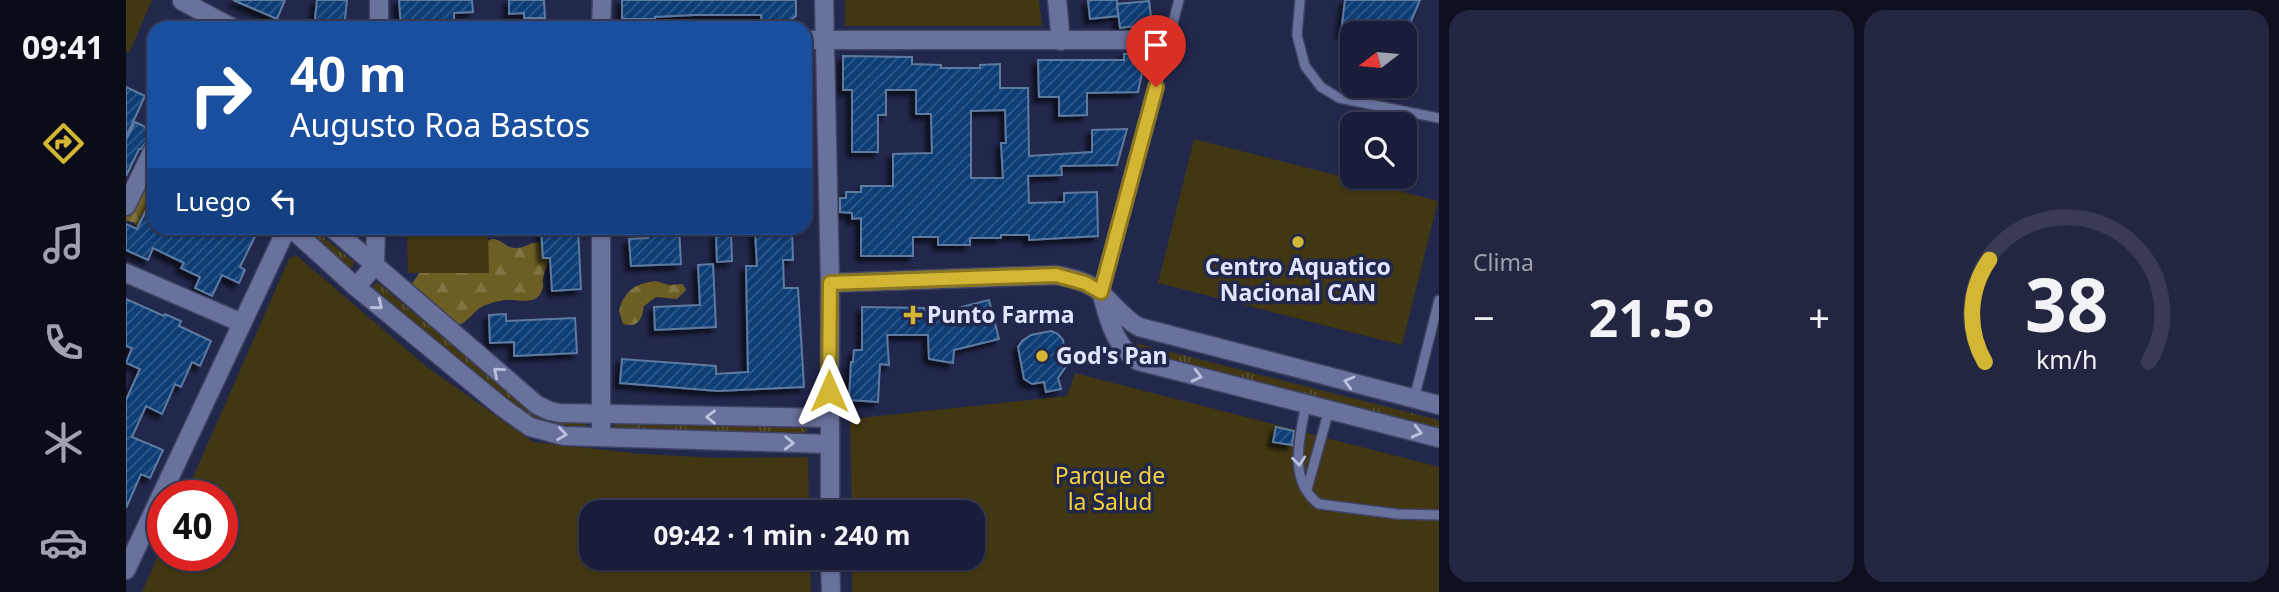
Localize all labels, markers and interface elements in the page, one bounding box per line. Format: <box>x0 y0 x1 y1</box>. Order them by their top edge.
pin <box>1126 15 1186 87</box>
north arrow <box>1340 21 1418 98</box>
map controls <box>1340 21 1417 189</box>
text: 09:41 <box>22 25 104 68</box>
icon: arrive <box>1137 26 1175 64</box>
text: 40 m <box>290 40 407 106</box>
icon: right <box>175 49 266 140</box>
text: Augusto Roa Bastos <box>290 103 590 146</box>
button: search <box>1340 112 1417 189</box>
icon: directions <box>39 119 88 168</box>
icon: left <box>265 182 303 220</box>
text: Luego <box>175 183 251 219</box>
icon: music <box>39 219 88 268</box>
marker: Centro Aquatico Nacional CAN <box>1290 234 1306 250</box>
text: Clima <box>1473 246 1534 278</box>
place label: Centro Aquatico Nacional CAN <box>1205 250 1391 308</box>
text: 38 <box>2025 254 2108 353</box>
text: 21.5° <box>1589 281 1714 352</box>
text: − <box>1473 291 1495 343</box>
text: + <box>1808 291 1830 343</box>
one-way arrow <box>371 297 383 310</box>
place label: Punto Farma <box>927 298 1074 330</box>
marker: Punto Farma <box>905 307 921 323</box>
icon: phone <box>39 318 88 367</box>
place label: God's Pan <box>1056 339 1168 371</box>
text: km/h <box>2036 342 2097 376</box>
marker: God's Pan <box>1034 348 1050 364</box>
position arrow <box>792 354 866 428</box>
one-way arrow <box>493 368 506 380</box>
one-way arrow <box>1191 368 1203 382</box>
one-way arrow <box>1343 376 1355 390</box>
one-way arrow <box>706 409 717 424</box>
icon: climate <box>39 418 88 467</box>
one-way arrow <box>1411 424 1423 438</box>
one-way arrow <box>556 427 568 442</box>
one-way arrow <box>784 435 795 450</box>
one-way arrow <box>1291 456 1306 467</box>
park label: Parque de la Salud <box>1055 459 1165 517</box>
speed limit sign: 40 <box>147 480 238 571</box>
text: 09:42 · 1 min · 240 m <box>654 517 910 553</box>
icon: car <box>39 518 88 567</box>

